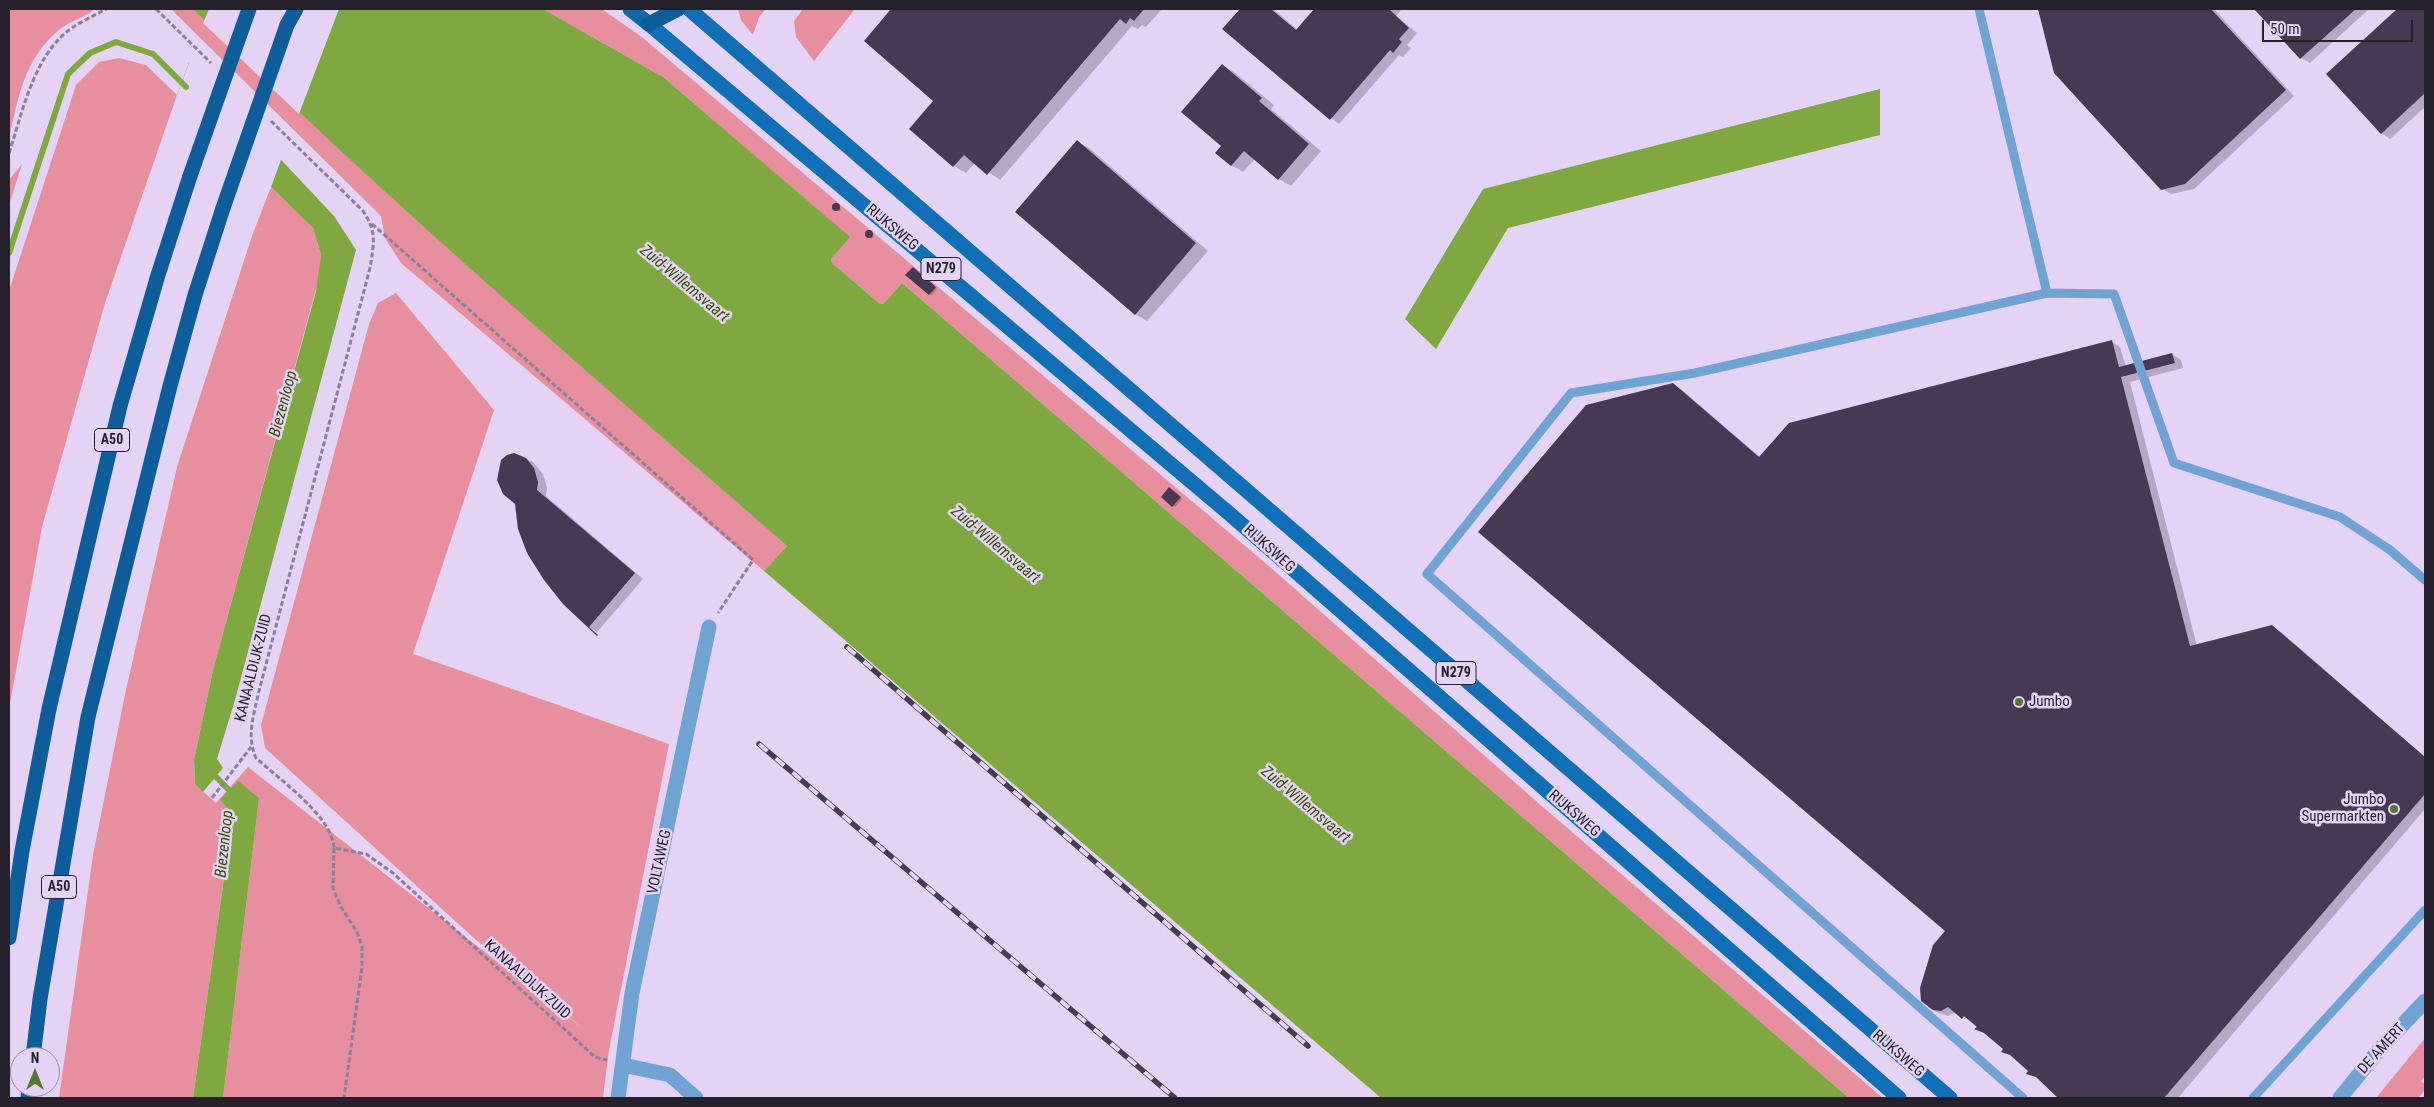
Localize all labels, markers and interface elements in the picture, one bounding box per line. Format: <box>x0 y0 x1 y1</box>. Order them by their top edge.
scale bar <box>2264 10 2415 42</box>
text: 50 m <box>2270 20 2300 38</box>
street label: RIJKSWEG <box>862 201 922 255</box>
water label: Zuid-Willemsvaart <box>636 241 732 327</box>
road number: N279 <box>921 258 961 280</box>
water label: Biezenloop <box>266 369 302 439</box>
road number: A50 <box>94 428 130 452</box>
water label: Zuid-Willemsvaart <box>947 502 1043 588</box>
street label: RIJKSWEG <box>1240 521 1298 577</box>
street label: KANAALDIJK-ZUID <box>232 612 276 724</box>
road number: N279 <box>1436 661 1476 684</box>
place label: Jumbo <box>2029 693 2070 711</box>
marker: Jumbo <box>2013 696 2025 708</box>
water label: Zuid-Willemsvaart <box>1257 762 1353 848</box>
street label: RIJKSWEG <box>1544 787 1604 841</box>
place label: Jumbo Supermarkten <box>2301 791 2384 826</box>
marker: Jumbo Supermarkten <box>2388 803 2400 815</box>
water label: Biezenloop <box>212 809 238 879</box>
street label: VOLTAWEG <box>644 828 676 896</box>
road number: A50 <box>42 876 76 899</box>
street label: KANAALDIJK-ZUID <box>480 936 574 1024</box>
street label: DE AMERT <box>2355 1020 2409 1078</box>
street label: RIJKSWEG <box>1868 1027 1928 1081</box>
north arrow <box>10 1047 60 1097</box>
text: N <box>31 1050 39 1066</box>

